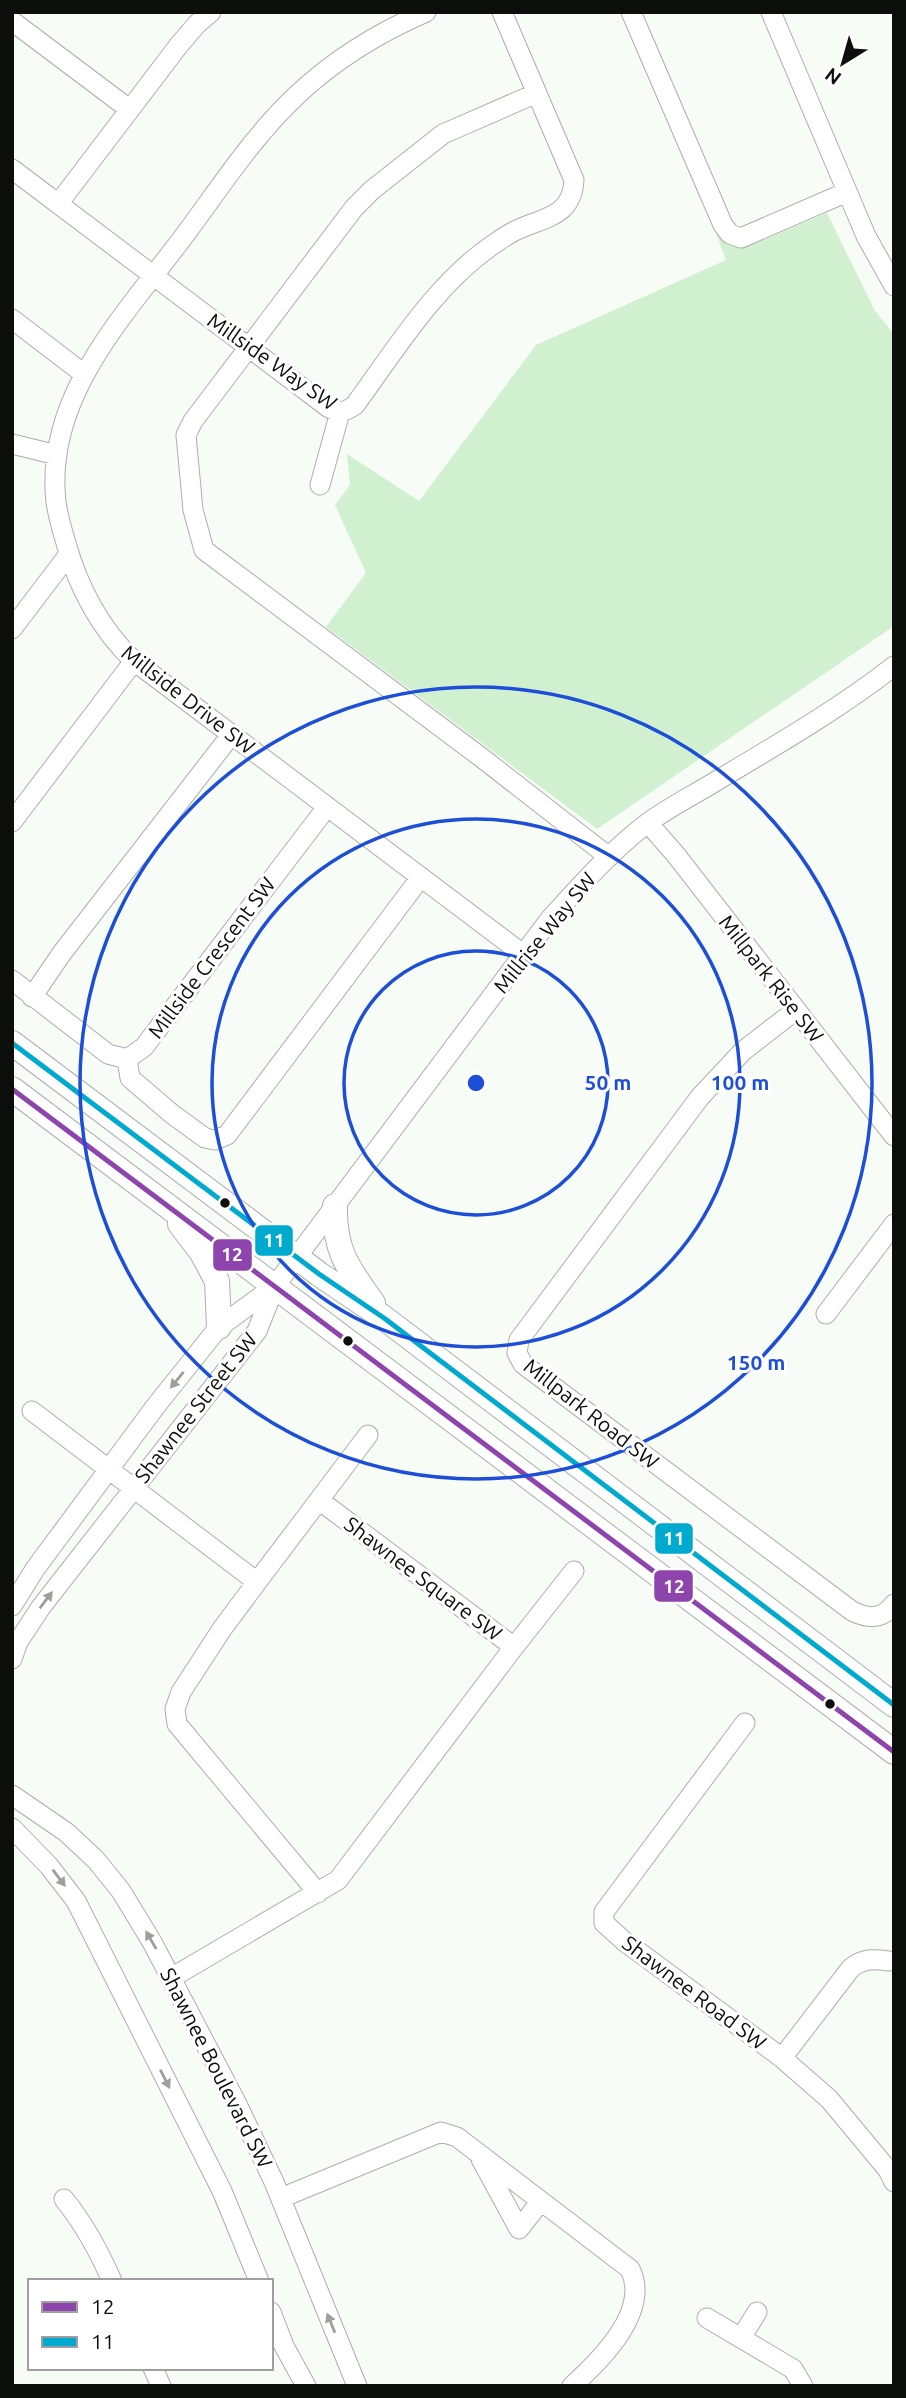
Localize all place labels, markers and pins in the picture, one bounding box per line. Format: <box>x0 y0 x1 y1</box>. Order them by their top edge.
centre of rings <box>464 1071 488 1095</box>
unlabelled marker <box>218 1196 232 1210</box>
unlabelled marker <box>341 1334 355 1348</box>
unlabelled marker <box>823 1697 837 1711</box>

